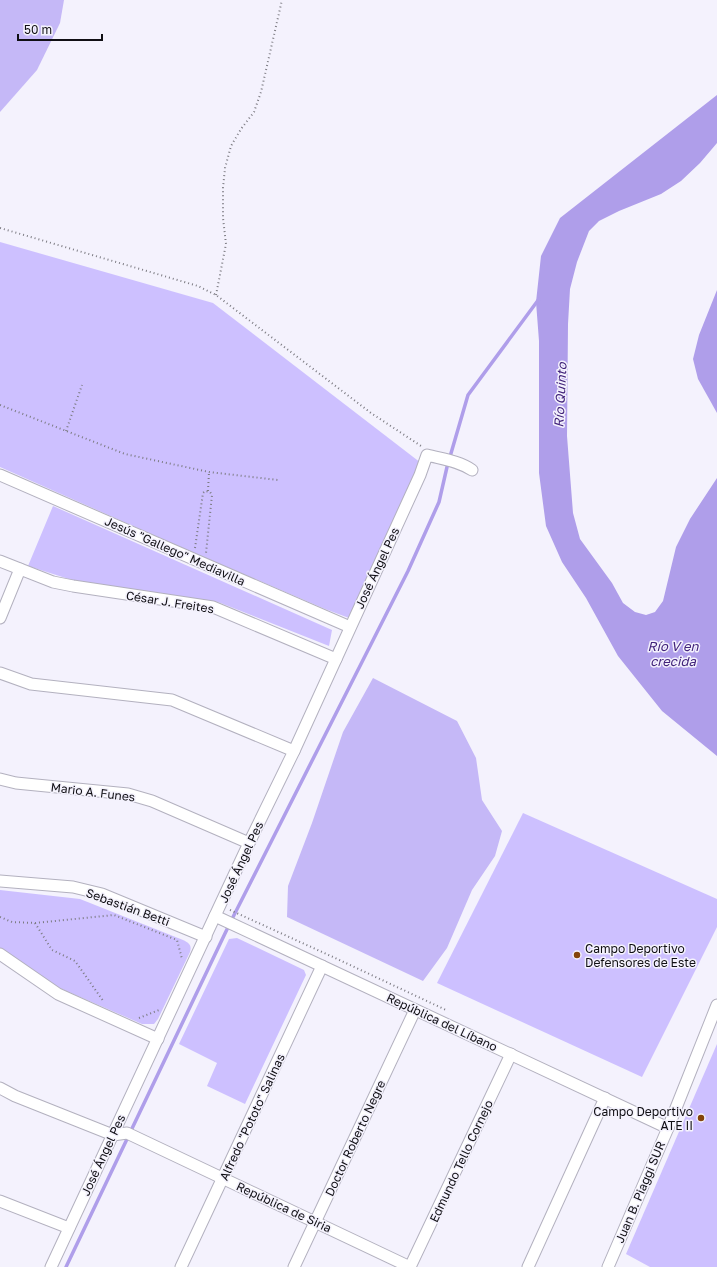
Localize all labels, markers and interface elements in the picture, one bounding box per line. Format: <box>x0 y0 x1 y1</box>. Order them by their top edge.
scale bar <box>18 16 102 42</box>
text: 50 m <box>24 22 52 37</box>
water label: Río Quinto <box>550 361 570 428</box>
street label: Jesús "Gallego" Mediavilla <box>103 513 247 589</box>
street label: José Ángel Pes <box>352 525 402 611</box>
street label: César J. Freites <box>125 588 215 616</box>
water label: Río V en crecida <box>648 638 699 669</box>
street label: Mario A. Funes <box>50 779 136 805</box>
street label: José Ángel Pes <box>216 819 266 905</box>
street label: Sebastián Betti <box>84 885 172 929</box>
place label: Campo Deportivo Defensores de Este <box>585 941 696 970</box>
marker: Campo Deportivo Defensores de Este <box>572 950 582 960</box>
street label: República del Líbano <box>384 990 500 1054</box>
street label: Alfredo "Pototo" Salinas <box>216 1051 288 1183</box>
street label: Doctor Roberto Negre <box>322 1078 389 1198</box>
street label: Edmundo Tello Cornejo <box>426 1097 496 1225</box>
place label: Campo Deportivo ATE II <box>593 1104 693 1133</box>
street label: José Ángel Pes <box>78 1112 128 1198</box>
marker: Campo Deportivo ATE II <box>696 1113 706 1123</box>
street label: Juan B. Piaggi SUR <box>612 1139 668 1245</box>
street label: República de Siria <box>234 1178 334 1236</box>

